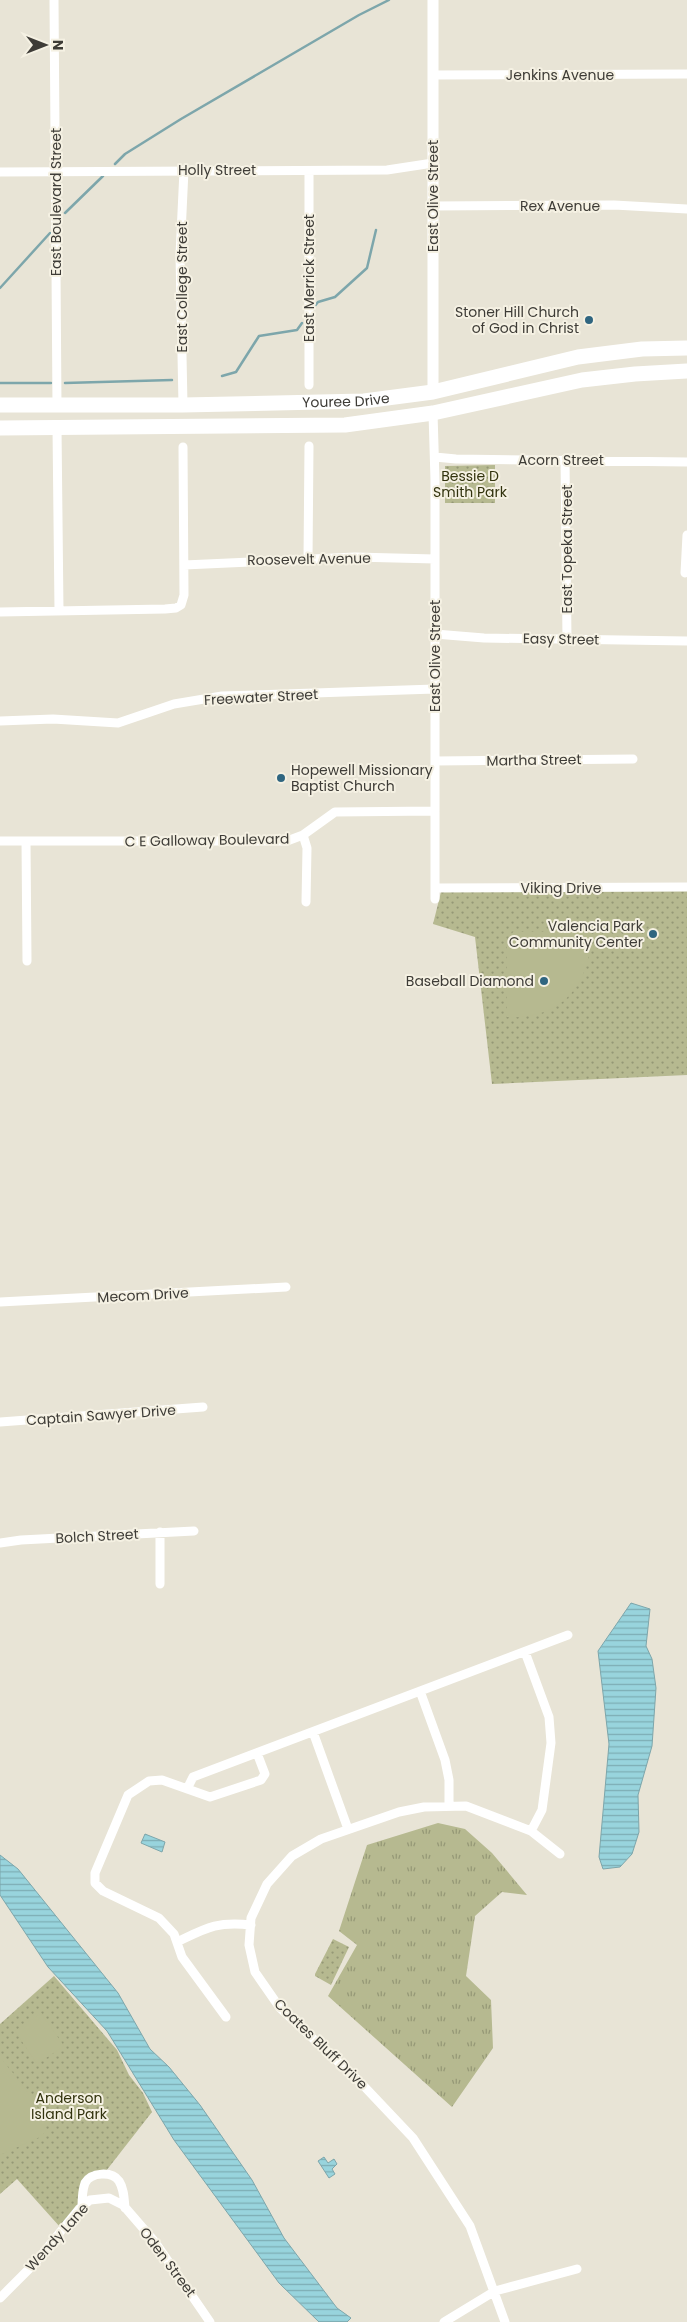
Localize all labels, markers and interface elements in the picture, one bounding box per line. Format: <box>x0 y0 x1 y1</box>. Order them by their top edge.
north arrow <box>20 20 70 70</box>
text: N <box>48 40 68 50</box>
street label: Jenkins Avenue <box>506 65 614 85</box>
street label: East Boulevard Street <box>46 128 66 276</box>
street label: East Olive Street <box>423 140 443 252</box>
street label: Holly Street <box>178 160 256 180</box>
street label: Rex Avenue <box>520 196 600 216</box>
street label: East Merrick Street <box>299 214 319 342</box>
street label: East College Street <box>172 222 192 353</box>
place label: Stoner Hill Church of God in Christ <box>455 302 579 338</box>
marker: Stoner Hill Church of God in Christ <box>583 314 595 326</box>
street label: Youree Drive <box>302 388 391 412</box>
street label: Acorn Street <box>518 450 604 470</box>
park label: Bessie D Smith Park <box>433 466 508 502</box>
street label: East Topeka Street <box>557 485 577 613</box>
street label: Roosevelt Avenue <box>247 548 371 570</box>
street label: East Olive Street <box>425 600 445 712</box>
street label: Easy Street <box>523 628 599 650</box>
street label: Freewater Street <box>203 684 319 710</box>
street label: Martha Street <box>486 749 582 771</box>
place label: Hopewell Missionary Baptist Church <box>291 760 433 796</box>
marker: Hopewell Missionary Baptist Church <box>275 772 287 784</box>
street label: C E Galloway Boulevard <box>124 829 290 851</box>
street label: Viking Drive <box>521 878 602 898</box>
place label: Valencia Park Community Center <box>509 916 644 952</box>
marker: Valencia Park Community Center <box>647 928 659 940</box>
place label: Baseball Diamond <box>406 971 534 991</box>
marker: Baseball Diamond <box>538 975 550 987</box>
street label: Mecom Drive <box>97 1283 190 1307</box>
street label: Captain Sawyer Drive <box>25 1400 177 1430</box>
street label: Bolch Street <box>55 1524 139 1548</box>
street label: Coates Bluff Drive <box>270 1994 372 2094</box>
park label: Anderson Island Park <box>31 2088 108 2124</box>
street label: Wendy Lane <box>21 2198 93 2275</box>
street label: Oden Street <box>135 2223 201 2301</box>

